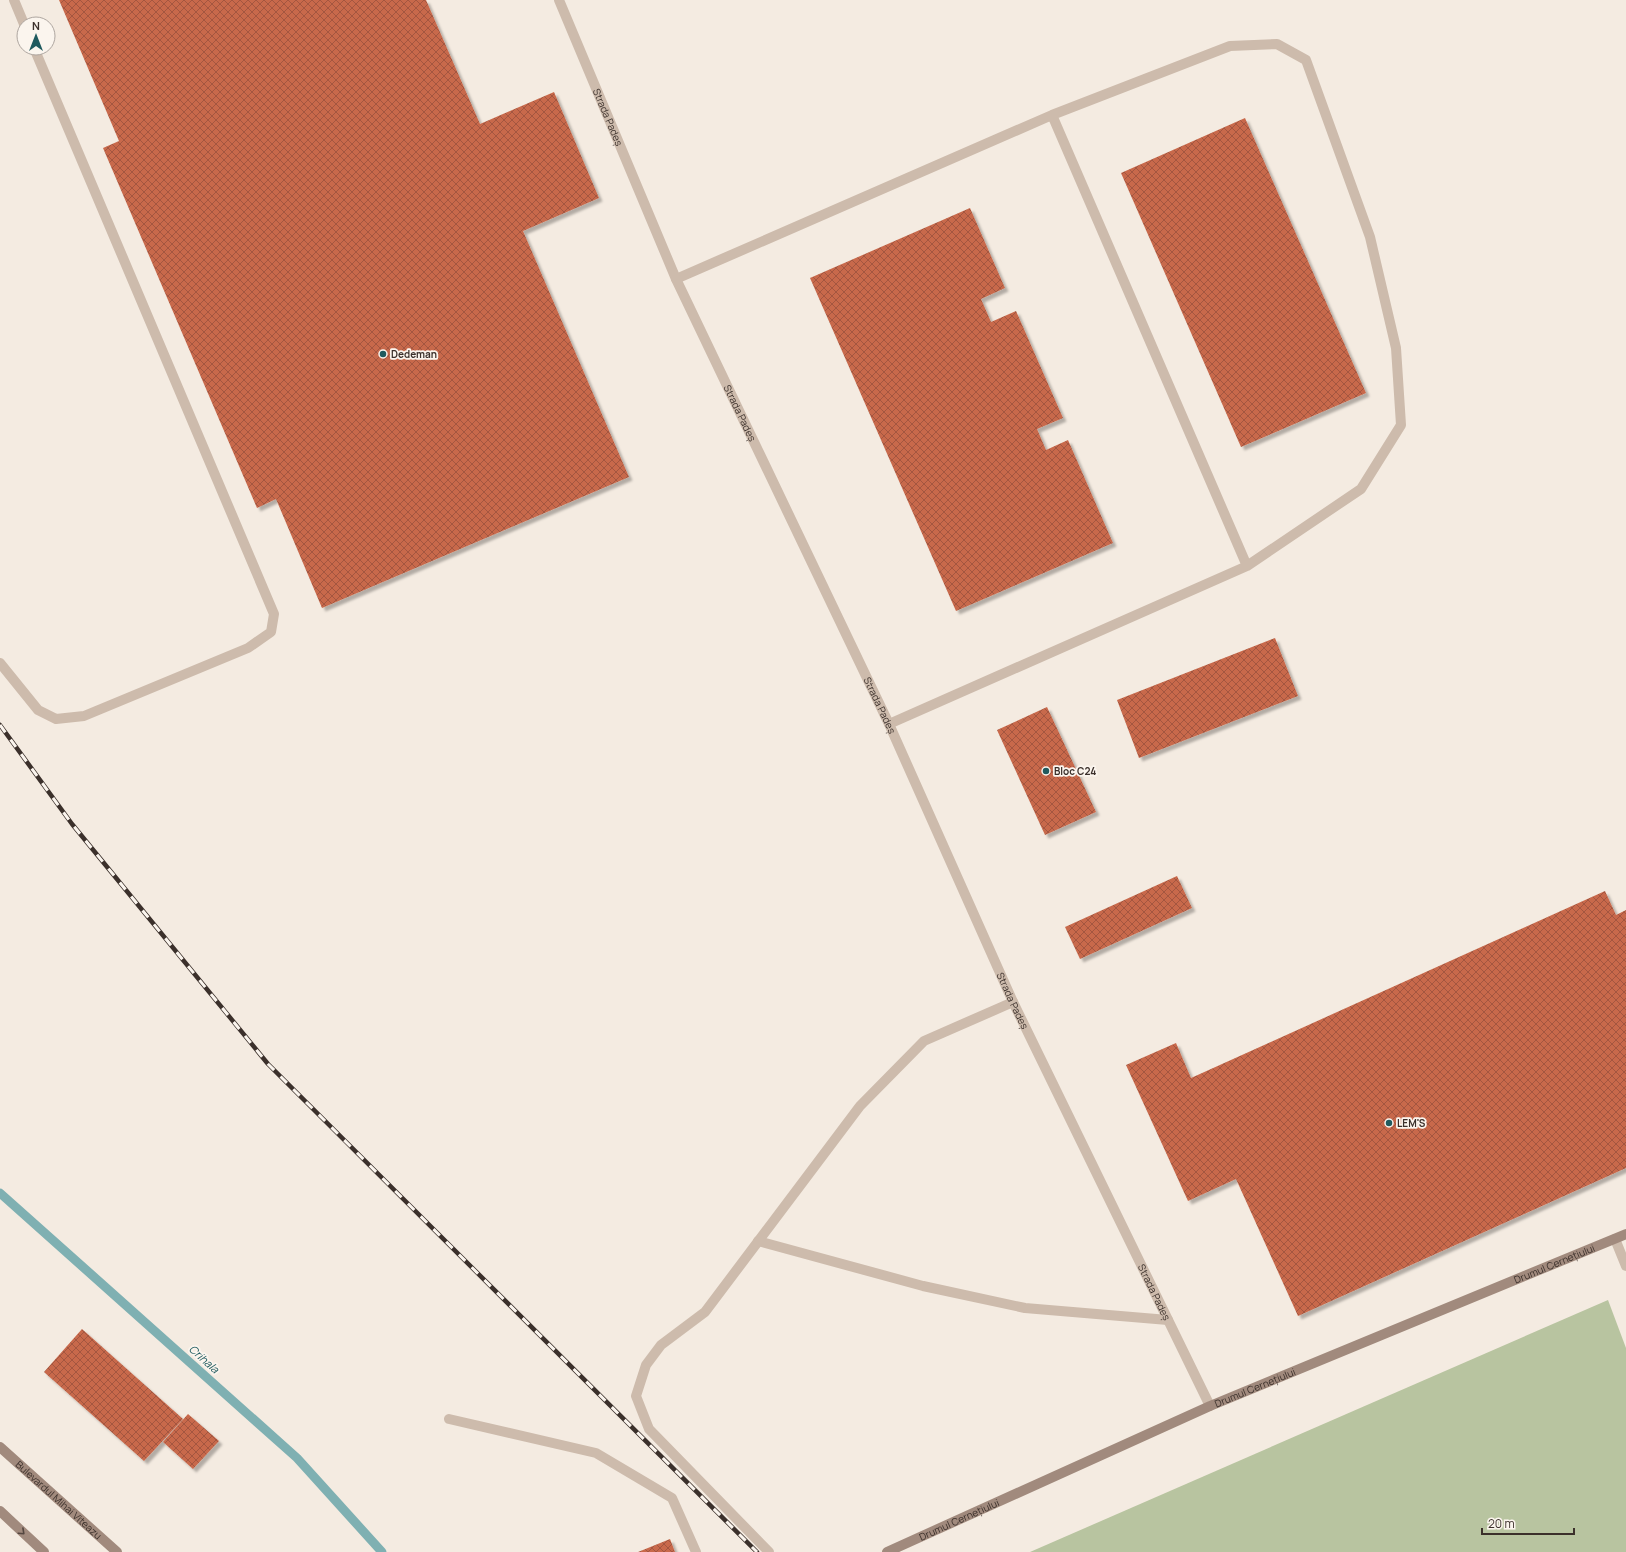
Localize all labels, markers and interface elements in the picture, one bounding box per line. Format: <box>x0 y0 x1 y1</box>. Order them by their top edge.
north arrow <box>16 16 56 56</box>
text: N <box>32 18 40 33</box>
street label: Strada Padeș <box>590 86 626 148</box>
place label: Dedeman <box>391 347 437 361</box>
marker: Dedeman <box>378 349 388 359</box>
street label: Strada Padeș <box>721 382 760 443</box>
street label: Strada Padeș <box>860 675 899 736</box>
place label: Bloc C24 <box>1054 764 1096 778</box>
marker: Bloc C24 <box>1041 766 1051 776</box>
street label: Strada Padeș <box>994 970 1032 1031</box>
place label: LEM'S <box>1397 1116 1426 1130</box>
marker: LEM'S <box>1384 1118 1394 1128</box>
street label: Drumul Cernețiului <box>1512 1241 1597 1287</box>
street label: Strada Padeș <box>1135 1262 1174 1323</box>
water label: Crihala <box>186 1341 223 1377</box>
street label: Drumul Cernețiului <box>1212 1364 1297 1410</box>
street label: Bulevardul Mihai Viteazu <box>13 1457 105 1542</box>
street label: Drumul Cernețiului <box>917 1495 1001 1544</box>
scale bar <box>1482 1510 1574 1536</box>
text: 20 m <box>1488 1515 1515 1532</box>
one-way arrow <box>17 1527 25 1534</box>

